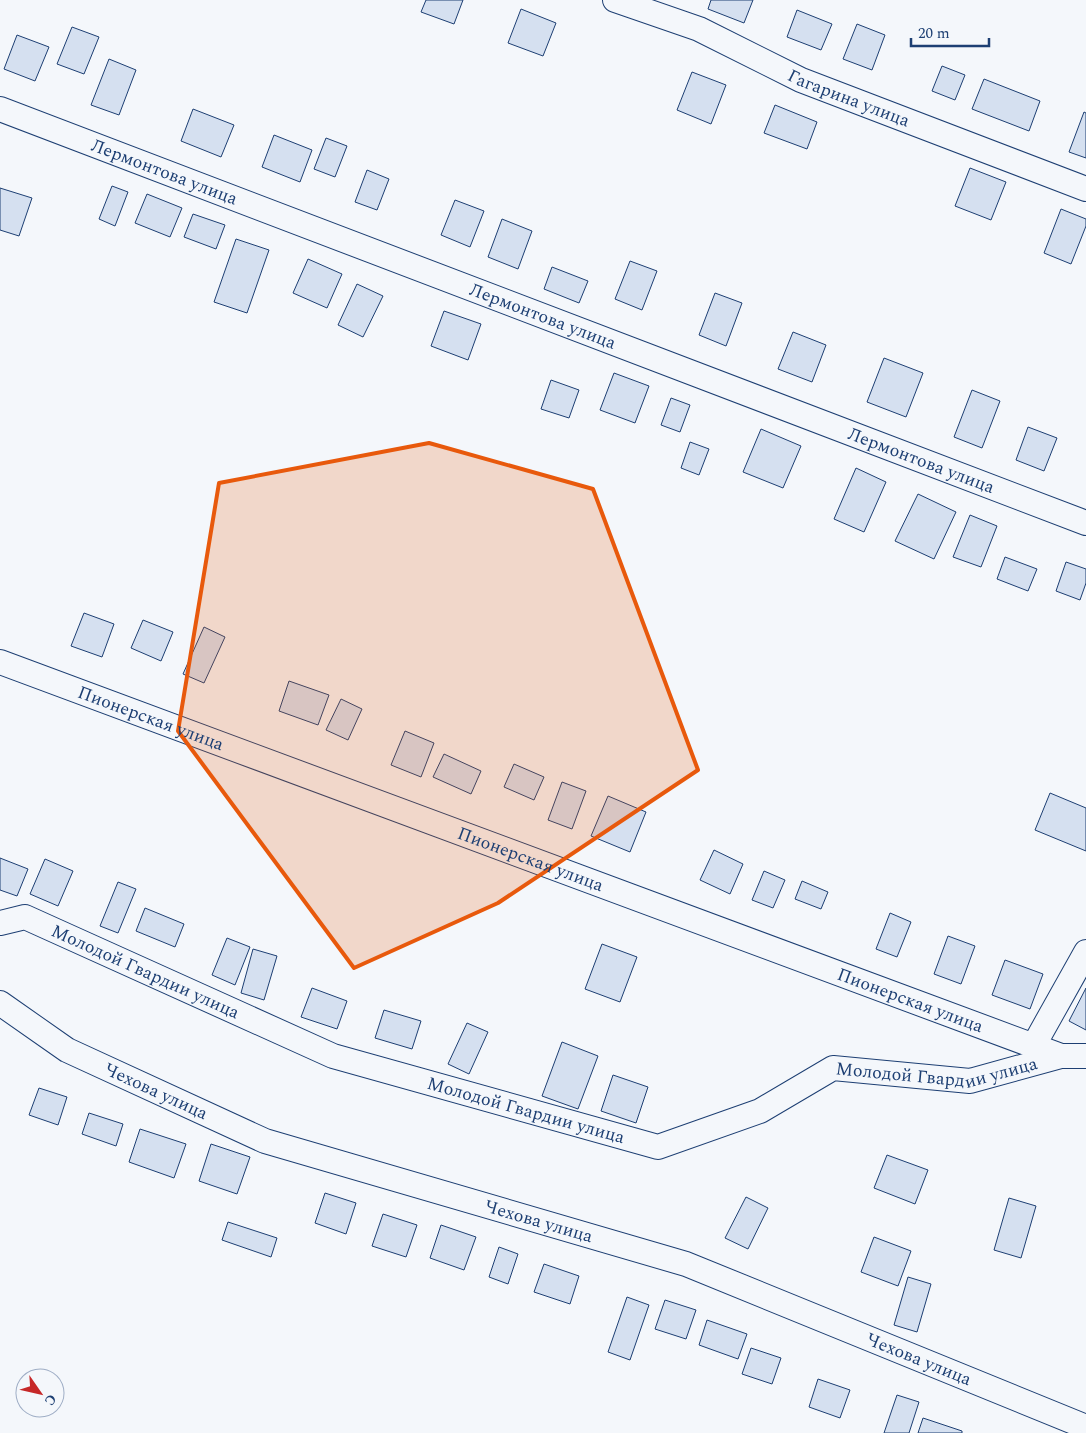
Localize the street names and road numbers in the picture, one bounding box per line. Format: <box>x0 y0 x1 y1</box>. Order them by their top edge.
street label: Гагарина улица <box>783 62 914 134</box>
street label: Лермонтова улица <box>87 131 242 212</box>
street label: Лермонтова улица <box>466 276 620 356</box>
street label: Лермонтова улица <box>844 420 999 501</box>
street label: Пионерская улица <box>74 679 228 758</box>
street label: Пионерская улица <box>454 820 608 899</box>
street label: Молодой Гвардии улица <box>47 917 244 1026</box>
street label: Пионерская улица <box>833 961 987 1040</box>
street label: Молодой Гвардии улица <box>835 1050 1041 1095</box>
street label: Чехова улица <box>100 1055 213 1127</box>
street label: Молодой Гвардии улица <box>424 1070 628 1151</box>
street label: Чехова улица <box>481 1192 596 1250</box>
street label: Чехова улица <box>862 1325 976 1393</box>

